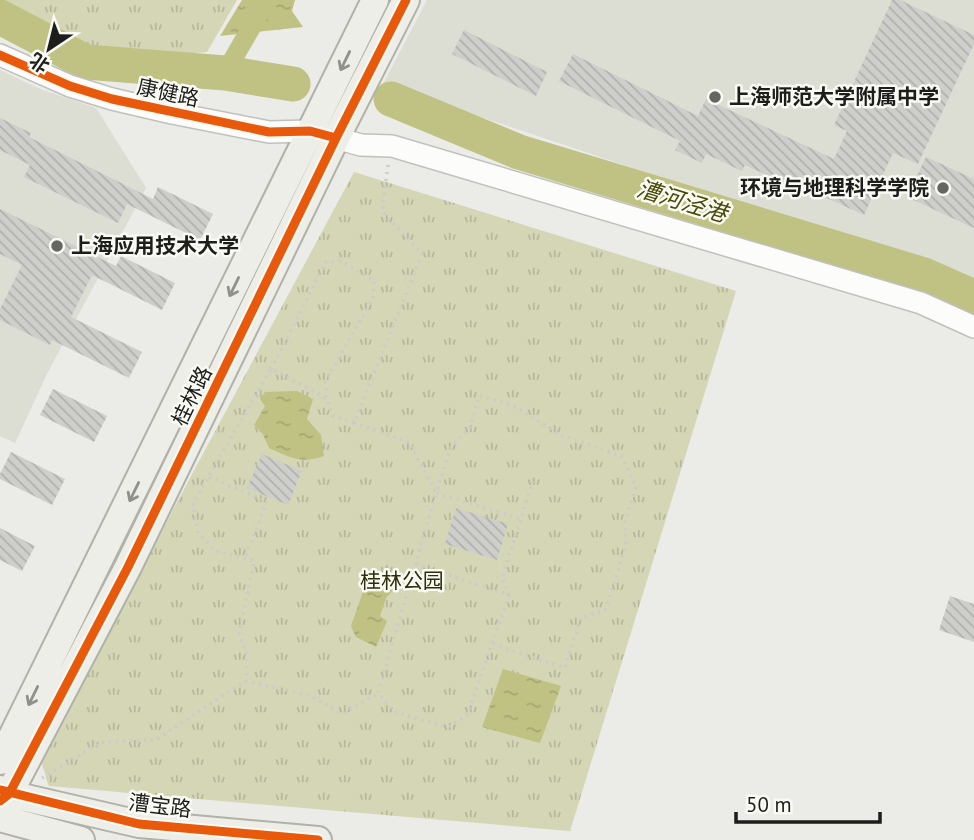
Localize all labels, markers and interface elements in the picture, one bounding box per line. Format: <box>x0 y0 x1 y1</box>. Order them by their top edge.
north arrow <box>14 14 84 84</box>
text: 北 <box>25 48 54 78</box>
one-way arrow <box>337 50 351 71</box>
street label: 康健路 <box>134 73 202 112</box>
place label: 上海师范大学附属中学 <box>729 83 939 110</box>
marker: 上海师范大学附属中学 <box>707 89 723 105</box>
water label: 漕河泾港 <box>634 173 733 229</box>
place label: 环境与地理科学学院 <box>740 174 929 201</box>
marker: 环境与地理科学学院 <box>935 180 951 196</box>
place label: 上海应用技术大学 <box>71 232 239 259</box>
marker: 上海应用技术大学 <box>49 238 65 254</box>
one-way arrow <box>226 276 240 297</box>
street label: 桂林路 <box>166 362 217 430</box>
one-way arrow <box>126 481 140 502</box>
park label: 桂林公园 <box>360 567 444 594</box>
one-way arrow <box>25 685 39 705</box>
scale bar <box>736 780 880 824</box>
street label: 漕宝路 <box>127 788 193 823</box>
text: 50 m <box>746 791 792 818</box>

